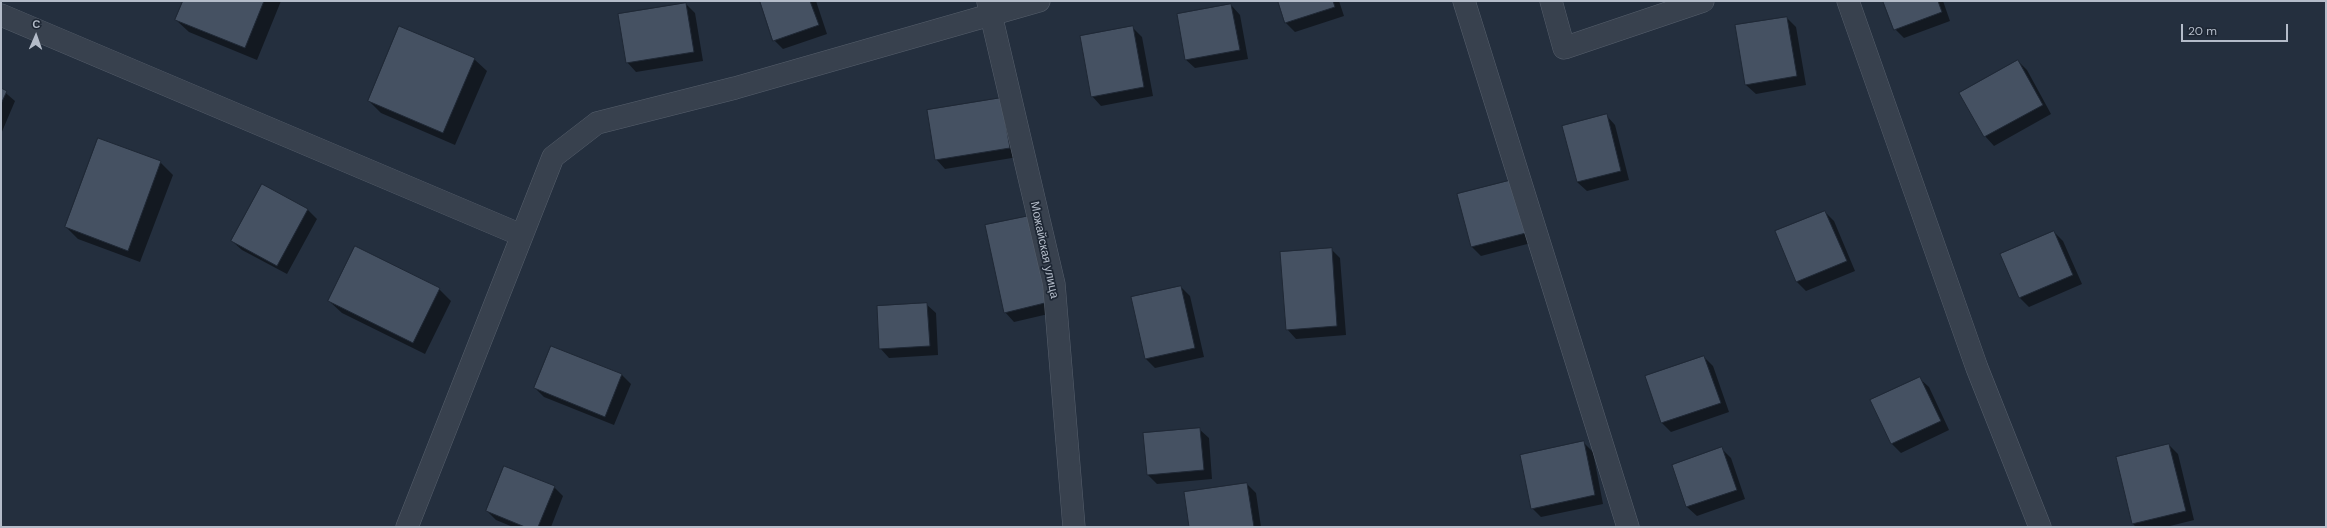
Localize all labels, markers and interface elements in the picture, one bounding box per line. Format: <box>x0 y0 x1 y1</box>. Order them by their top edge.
north arrow <box>16 16 56 56</box>
scale bar <box>2183 16 2290 42</box>
text: С <box>32 17 41 31</box>
text: 20 m <box>2188 23 2217 39</box>
street label: Можайская улица <box>1027 200 1061 300</box>

